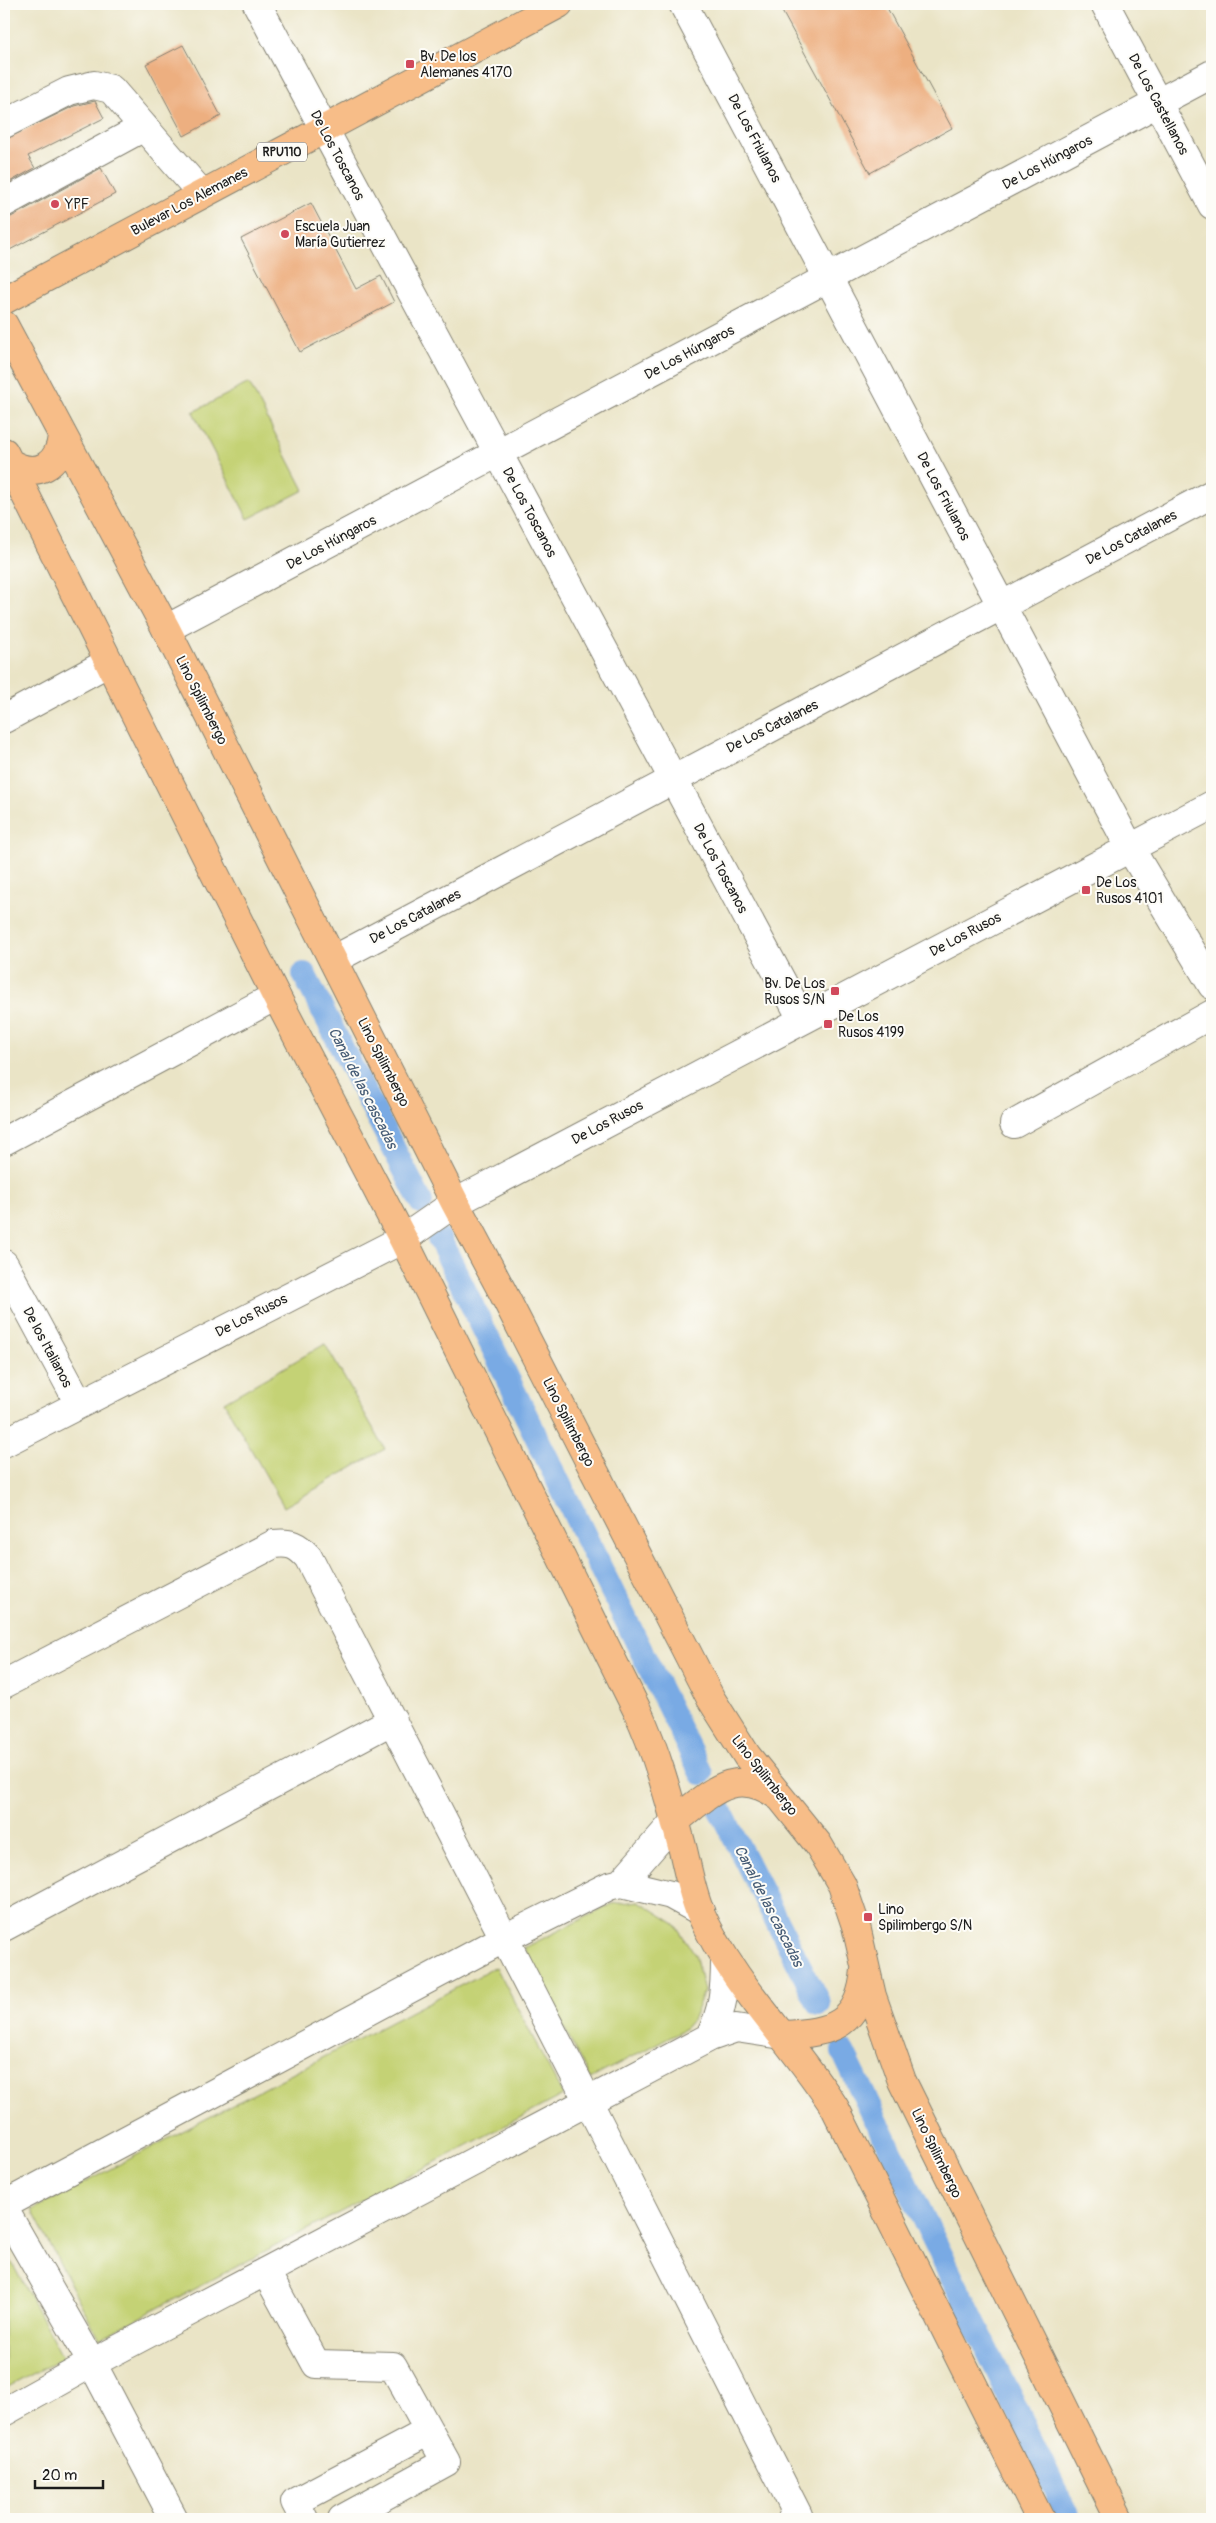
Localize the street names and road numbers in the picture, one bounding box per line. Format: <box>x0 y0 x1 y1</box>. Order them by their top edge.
street label: De Los Castellanos <box>1125 51 1193 158</box>
street label: De Los Friulanos <box>724 91 785 186</box>
street label: De Los Toscanos <box>307 107 369 204</box>
street label: De Los Húngaros <box>999 131 1096 193</box>
road number: RPU110 <box>257 142 307 162</box>
street label: Bulevar Los Alemanes <box>128 163 251 239</box>
street label: De Los Húngaros <box>641 321 738 383</box>
street label: De Los Friulanos <box>913 449 974 544</box>
street label: De Los Toscanos <box>499 464 561 561</box>
street label: De Los Catalanes <box>1083 506 1180 569</box>
street label: De Los Húngaros <box>283 511 380 573</box>
street label: Lino Spilimbergo <box>172 653 231 748</box>
street label: De Los Catalanes <box>723 696 822 757</box>
street label: De Los Toscanos <box>690 820 752 917</box>
street label: De Los Catalanes <box>367 885 464 948</box>
street label: De Los Rusos <box>927 908 1005 960</box>
street label: Lino Spilimbergo <box>354 1015 413 1110</box>
street label: De Los Rusos <box>569 1096 647 1148</box>
street label: De Los Rusos <box>212 1290 291 1341</box>
street label: De los Italianos <box>19 1304 76 1391</box>
street label: Lino Spilimbergo <box>539 1375 598 1470</box>
street label: Lino Spilimbergo <box>728 1732 802 1819</box>
street label: Lino Spilimbergo <box>908 2106 966 2201</box>

